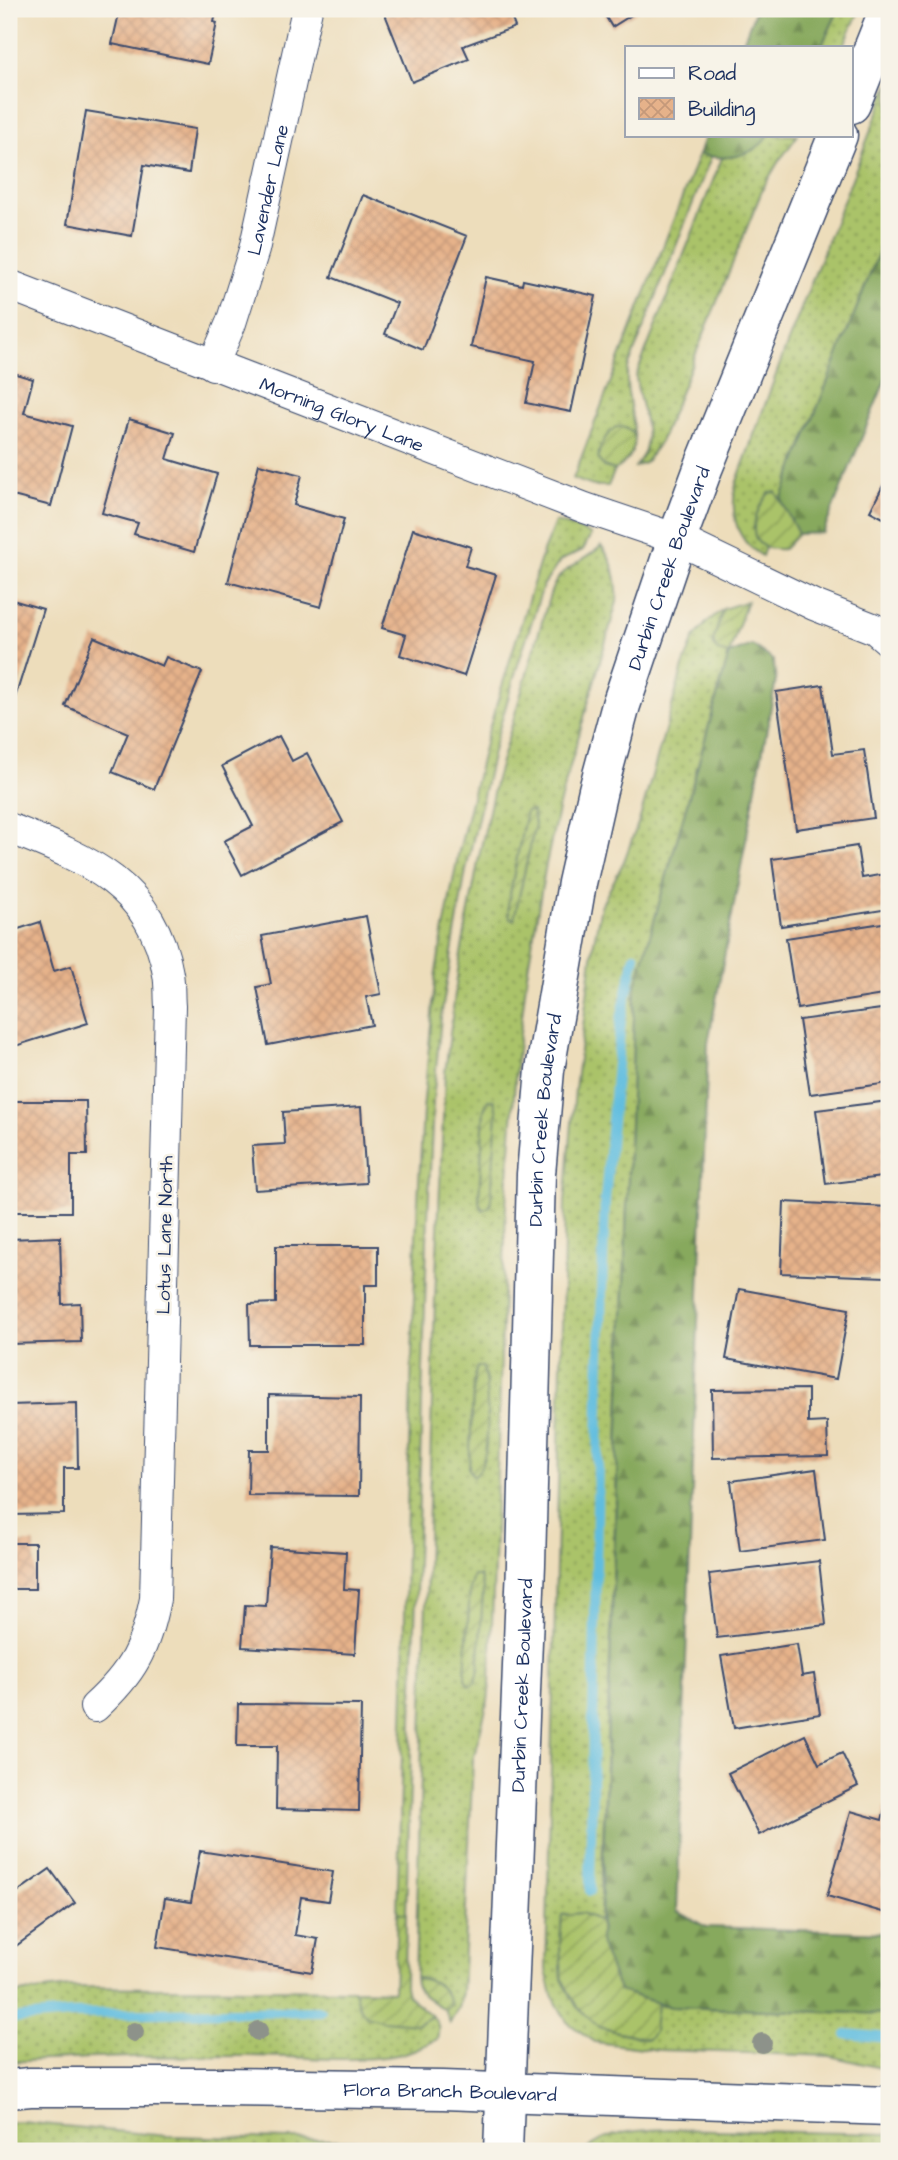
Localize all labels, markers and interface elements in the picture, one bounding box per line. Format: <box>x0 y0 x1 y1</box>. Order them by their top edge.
legend <box>625 46 852 136</box>
text: Road <box>688 59 736 88</box>
text: Building <box>688 95 756 126</box>
street label: Lavender Lane <box>241 122 296 258</box>
street label: Morning Glory Lane <box>255 371 427 459</box>
street label: Durbin Creek Boulevard <box>622 463 718 674</box>
street label: Durbin Creek Boulevard <box>523 1012 569 1227</box>
street label: Lotus Lane North <box>151 1155 180 1315</box>
street label: Durbin Creek Boulevard <box>505 1578 540 1793</box>
street label: Flora Branch Boulevard <box>343 2077 557 2109</box>

